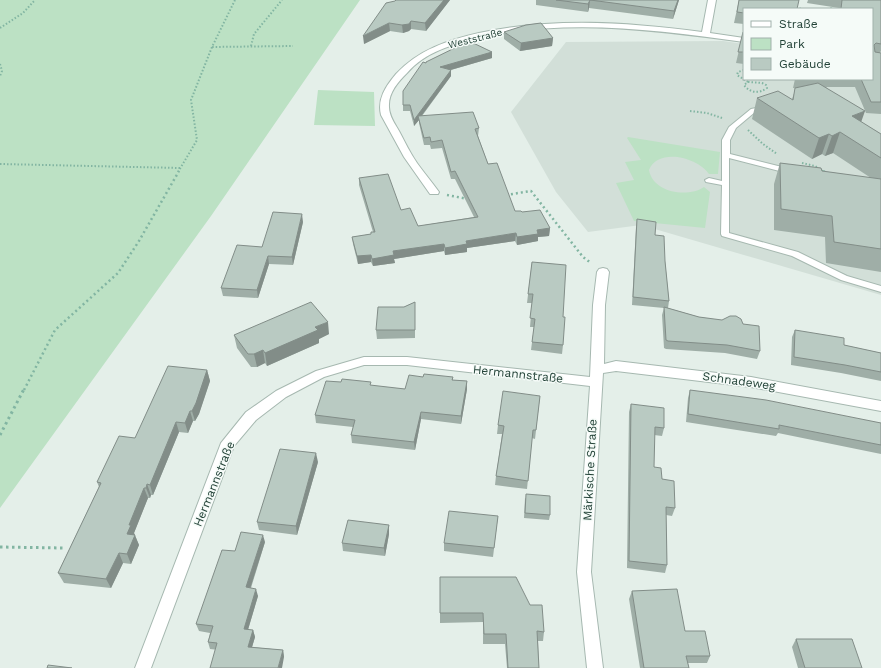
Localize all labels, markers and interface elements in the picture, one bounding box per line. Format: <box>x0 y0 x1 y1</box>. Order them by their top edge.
legend <box>743 8 873 80</box>
text: Straße <box>779 17 818 31</box>
street label: Weststraße <box>447 26 504 51</box>
text: Park <box>779 37 805 51</box>
text: Gebäude <box>779 57 831 71</box>
street label: Hermannstraße <box>472 362 564 386</box>
street label: Schnadeweg <box>702 369 777 393</box>
street label: Märkische Straße <box>580 419 600 521</box>
street label: Hermannstraße <box>190 439 238 529</box>

